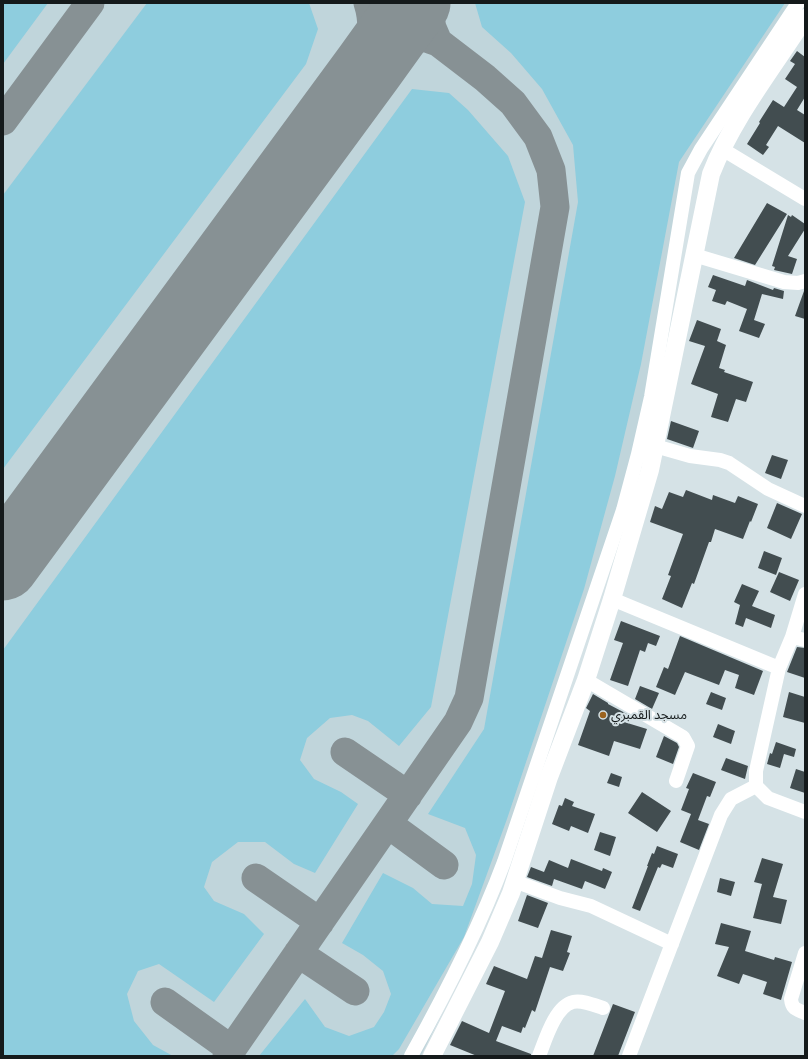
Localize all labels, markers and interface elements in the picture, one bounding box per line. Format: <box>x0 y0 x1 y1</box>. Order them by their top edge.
place label: مسجد القمبري <box>611 707 687 723</box>
marker: مسجد القمبري <box>598 710 608 720</box>

